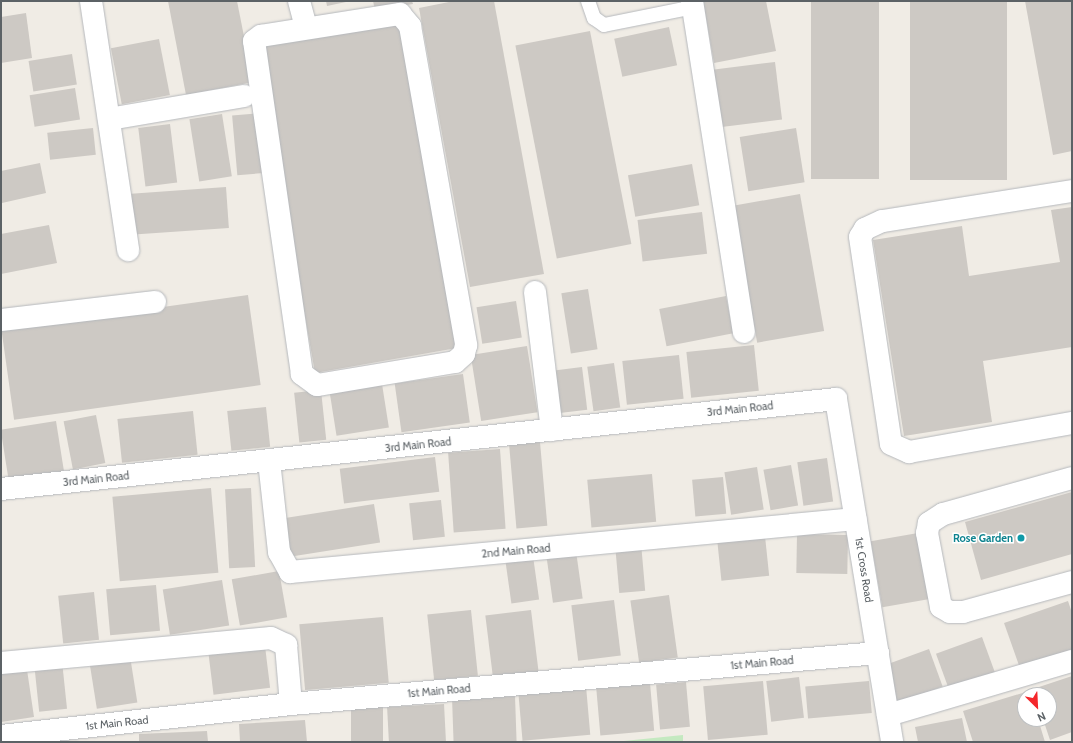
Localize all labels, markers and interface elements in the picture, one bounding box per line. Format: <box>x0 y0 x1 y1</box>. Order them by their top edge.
street label: 3rd Main Road <box>706 399 774 419</box>
street label: 3rd Main Road <box>384 435 452 455</box>
street label: 3rd Main Road <box>62 469 130 489</box>
place label: Rose Garden <box>953 531 1013 545</box>
marker: Rose Garden <box>1016 533 1026 543</box>
street label: 1st Cross Road <box>852 536 876 604</box>
street label: 2nd Main Road <box>481 541 551 561</box>
street label: 1st Main Road <box>730 654 794 672</box>
street label: 1st Main Road <box>407 682 471 700</box>
north arrow <box>1017 687 1057 727</box>
text: N <box>1035 709 1048 725</box>
street label: 1st Main Road <box>85 713 149 733</box>

